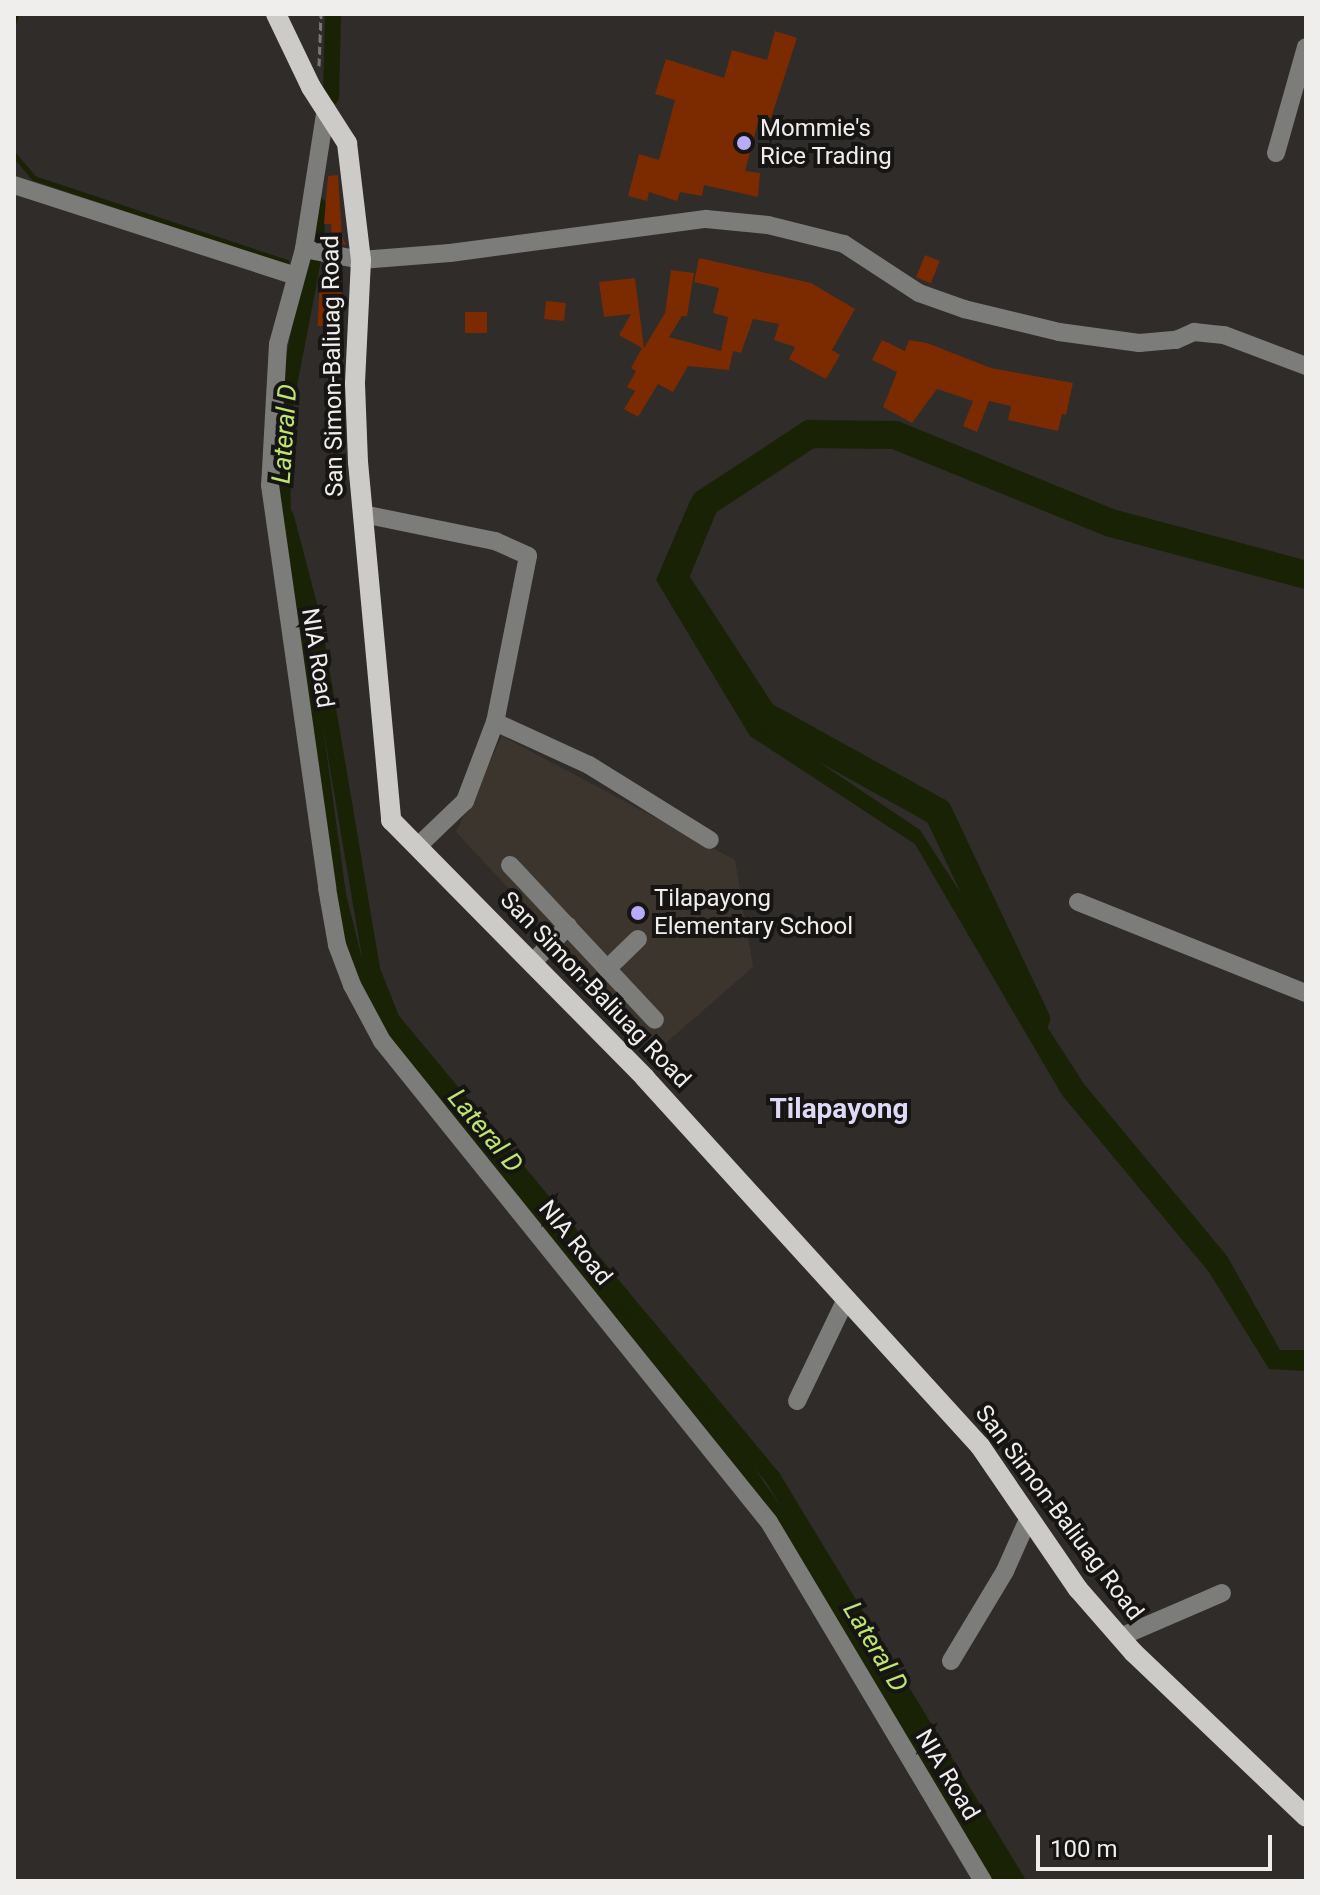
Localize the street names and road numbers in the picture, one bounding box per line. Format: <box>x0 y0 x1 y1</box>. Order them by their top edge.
street label: San Simon-Baliuag Road <box>316 235 350 497</box>
street label: NIA Road <box>295 606 339 710</box>
street label: San Simon-Baliuag Road <box>494 886 696 1094</box>
street label: NIA Road <box>532 1195 618 1291</box>
street label: San Simon-Baliuag Road <box>969 1400 1149 1626</box>
street label: NIA Road <box>909 1724 985 1826</box>

